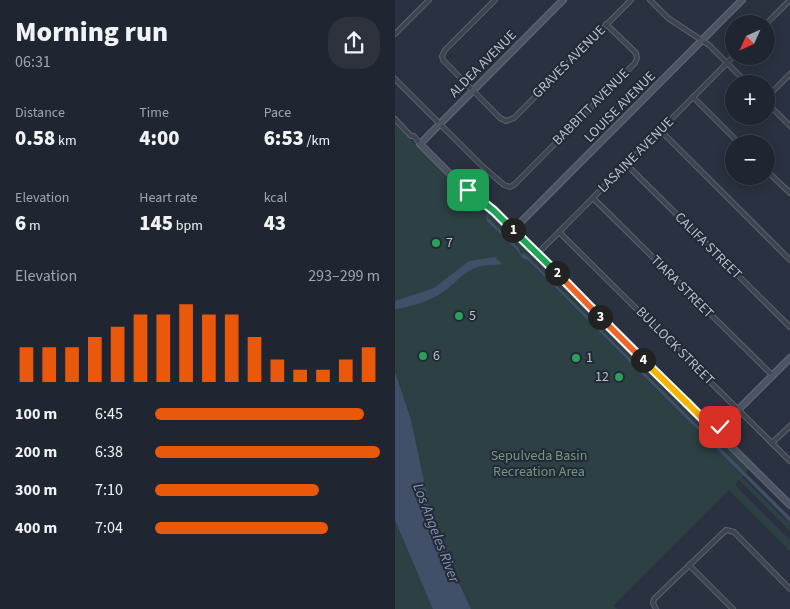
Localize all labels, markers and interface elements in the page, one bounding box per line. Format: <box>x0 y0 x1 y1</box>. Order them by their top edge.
text: Morning run <box>15 12 168 52</box>
north arrow <box>725 15 775 65</box>
map controls <box>725 15 775 185</box>
button: share <box>328 17 380 69</box>
street label: GRAVES AVENUE <box>528 21 610 103</box>
street label: ALDEA AVENUE <box>445 26 521 102</box>
text: 06:31 <box>15 51 51 73</box>
street label: BABBITT AVENUE <box>548 64 634 150</box>
street label: LOUISE AVENUE <box>580 67 660 147</box>
button: + <box>725 75 775 125</box>
text: Distance <box>15 103 65 123</box>
text: Time <box>139 103 169 123</box>
text: Pace <box>264 103 291 123</box>
street label: LASAINE AVENUE <box>594 113 678 197</box>
text: 0.58 <box>15 123 55 153</box>
text: 4:00 <box>139 123 179 153</box>
text: 6:53 <box>264 123 304 153</box>
text: km <box>55 131 77 151</box>
text: /km <box>304 131 330 151</box>
button: − <box>725 135 775 185</box>
pin <box>447 169 489 211</box>
icon: arrive <box>454 176 482 204</box>
text: Elevation <box>15 188 70 208</box>
text: Heart rate <box>139 188 198 208</box>
text: kcal <box>264 188 287 208</box>
text: 6 <box>15 208 26 238</box>
text: 145 <box>139 208 173 238</box>
text: 43 <box>264 208 286 238</box>
street label: CALIFA STREET <box>670 208 746 284</box>
text: m <box>26 216 41 236</box>
text: bpm <box>173 216 203 236</box>
pin: 1 <box>501 218 525 242</box>
text: 1 <box>510 220 517 240</box>
place label: 7 <box>446 233 453 253</box>
marker: 7 <box>430 237 442 249</box>
street label: TIARA STREET <box>646 251 718 323</box>
pin: 2 <box>545 260 569 286</box>
text: 2 <box>554 263 561 283</box>
text: Elevation <box>15 265 77 287</box>
text: 293–299 m <box>308 265 380 287</box>
street label: BULLOCK STREET <box>631 302 719 390</box>
pin: 3 <box>587 304 613 330</box>
place label: 5 <box>469 306 476 326</box>
text: 3 <box>597 307 604 327</box>
marker: 5 <box>453 310 465 322</box>
place label: 6 <box>433 346 440 366</box>
place label: 1 <box>586 348 593 368</box>
pin: 4 <box>631 348 655 372</box>
marker: 6 <box>417 350 429 362</box>
text: 4 <box>640 350 647 370</box>
marker: 1 <box>570 352 582 364</box>
place label: 12 <box>595 367 609 387</box>
marker: 12 <box>613 371 625 383</box>
text: 100 m <box>15 403 57 425</box>
text: 6:45 <box>95 403 123 425</box>
pin <box>699 406 741 448</box>
icon: check <box>706 413 734 441</box>
text: 200 m <box>15 441 57 463</box>
text: 6:38 <box>95 441 123 463</box>
park label: Sepulveda Basin Recreation Area <box>491 446 587 482</box>
text: 300 m <box>15 479 57 501</box>
text: 7:10 <box>95 479 123 501</box>
water label: Los Angeles River <box>407 480 465 587</box>
text: 400 m <box>15 517 57 539</box>
text: 7:04 <box>95 517 123 539</box>

